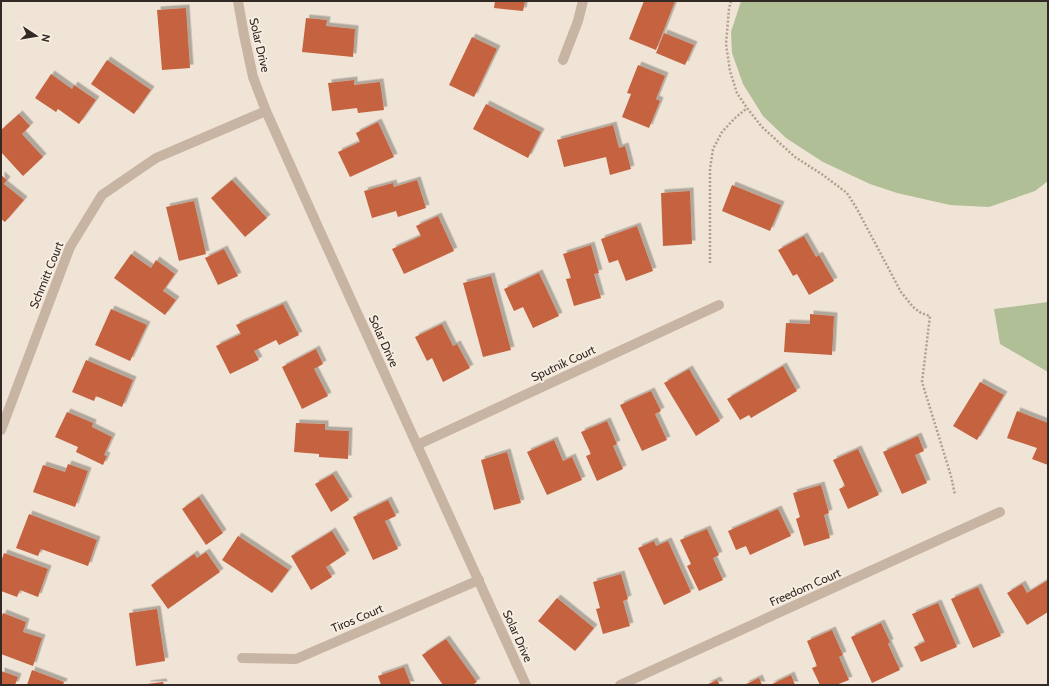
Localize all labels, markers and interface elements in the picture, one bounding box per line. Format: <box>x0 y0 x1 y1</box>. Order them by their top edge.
north arrow <box>16 16 56 56</box>
street label: Solar Drive <box>246 16 274 74</box>
text: N <box>38 33 53 43</box>
street label: Schmitt Court <box>26 239 66 311</box>
street label: Solar Drive <box>366 313 402 369</box>
street label: Sputnik Court <box>528 342 598 384</box>
street label: Freedom Court <box>767 565 843 609</box>
street label: Tiros Court <box>329 600 385 636</box>
street label: Solar Drive <box>500 608 536 664</box>

